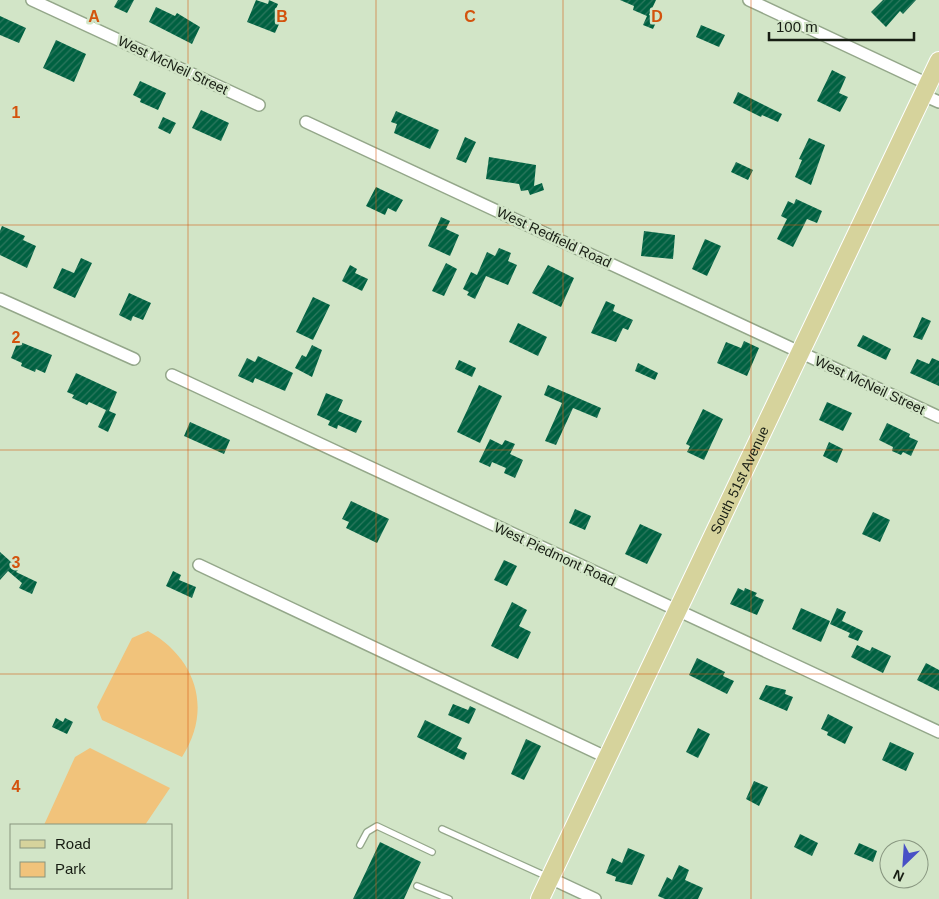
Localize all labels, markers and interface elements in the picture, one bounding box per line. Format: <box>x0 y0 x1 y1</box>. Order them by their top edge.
text: A <box>88 8 100 25</box>
text: B <box>276 8 288 25</box>
text: C <box>464 8 476 25</box>
text: D <box>651 8 663 25</box>
scale bar <box>769 10 914 42</box>
text: 100 m <box>776 18 818 35</box>
street label: West McNeil Street <box>115 32 231 98</box>
text: 1 <box>12 104 21 121</box>
street label: West Redfield Road <box>494 203 614 271</box>
text: 2 <box>12 329 21 346</box>
street label: West McNeil Street <box>812 352 928 418</box>
street label: South 51st Avenue <box>707 423 772 537</box>
street label: West Piedmont Road <box>492 519 618 589</box>
text: 3 <box>12 554 21 571</box>
text: 4 <box>12 778 21 795</box>
legend <box>10 824 172 889</box>
text: Road <box>55 835 91 852</box>
north arrow <box>879 839 929 889</box>
text: Park <box>55 860 86 877</box>
text: N <box>891 866 906 885</box>

